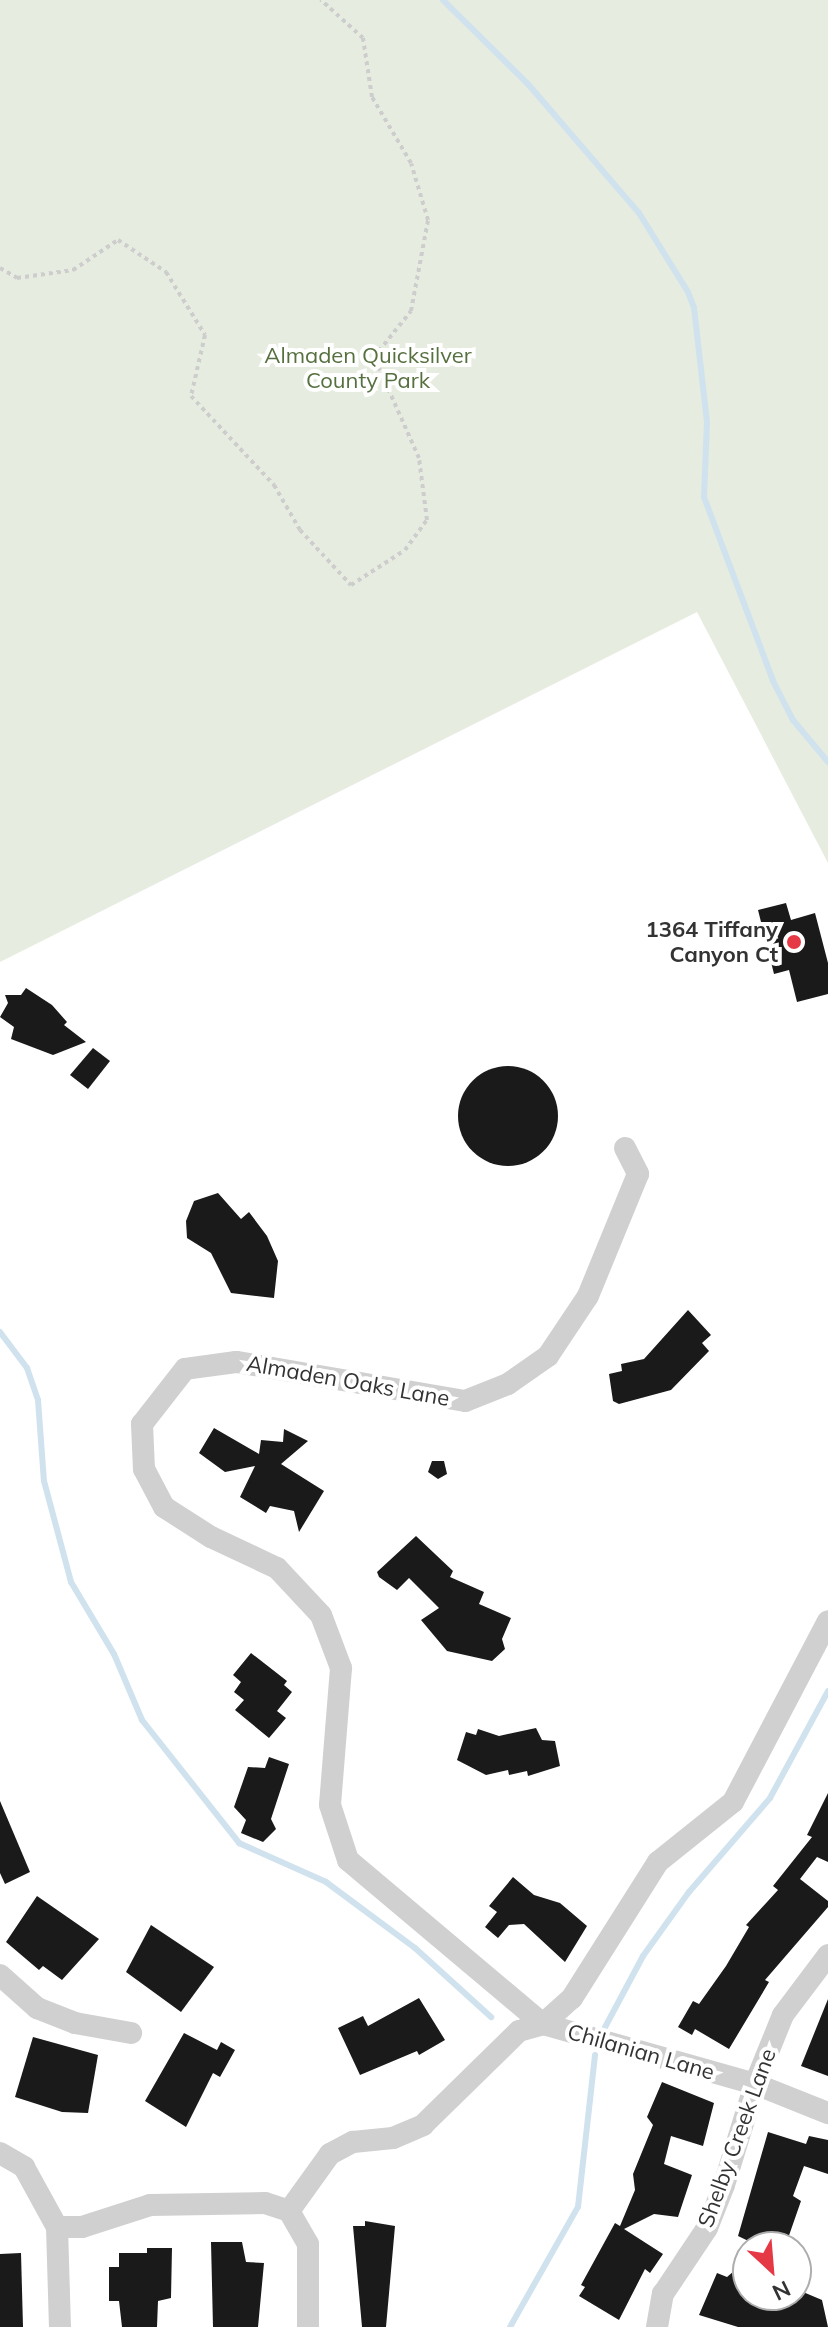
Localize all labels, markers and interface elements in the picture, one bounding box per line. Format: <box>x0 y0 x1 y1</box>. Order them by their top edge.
park label: Almaden Quicksilver County Park <box>264 342 472 394</box>
place label: 1364 Tiffany Canyon Ct <box>645 916 778 968</box>
marker: 1364 Tiffany Canyon Ct <box>785 933 803 951</box>
street label: Almaden Oaks Lane <box>244 1350 452 1412</box>
street label: Chilanian Lane <box>564 2018 718 2086</box>
street label: Shelby Creek Lane <box>692 2045 782 2231</box>
north arrow <box>732 2231 812 2311</box>
text: N <box>768 2275 795 2307</box>

